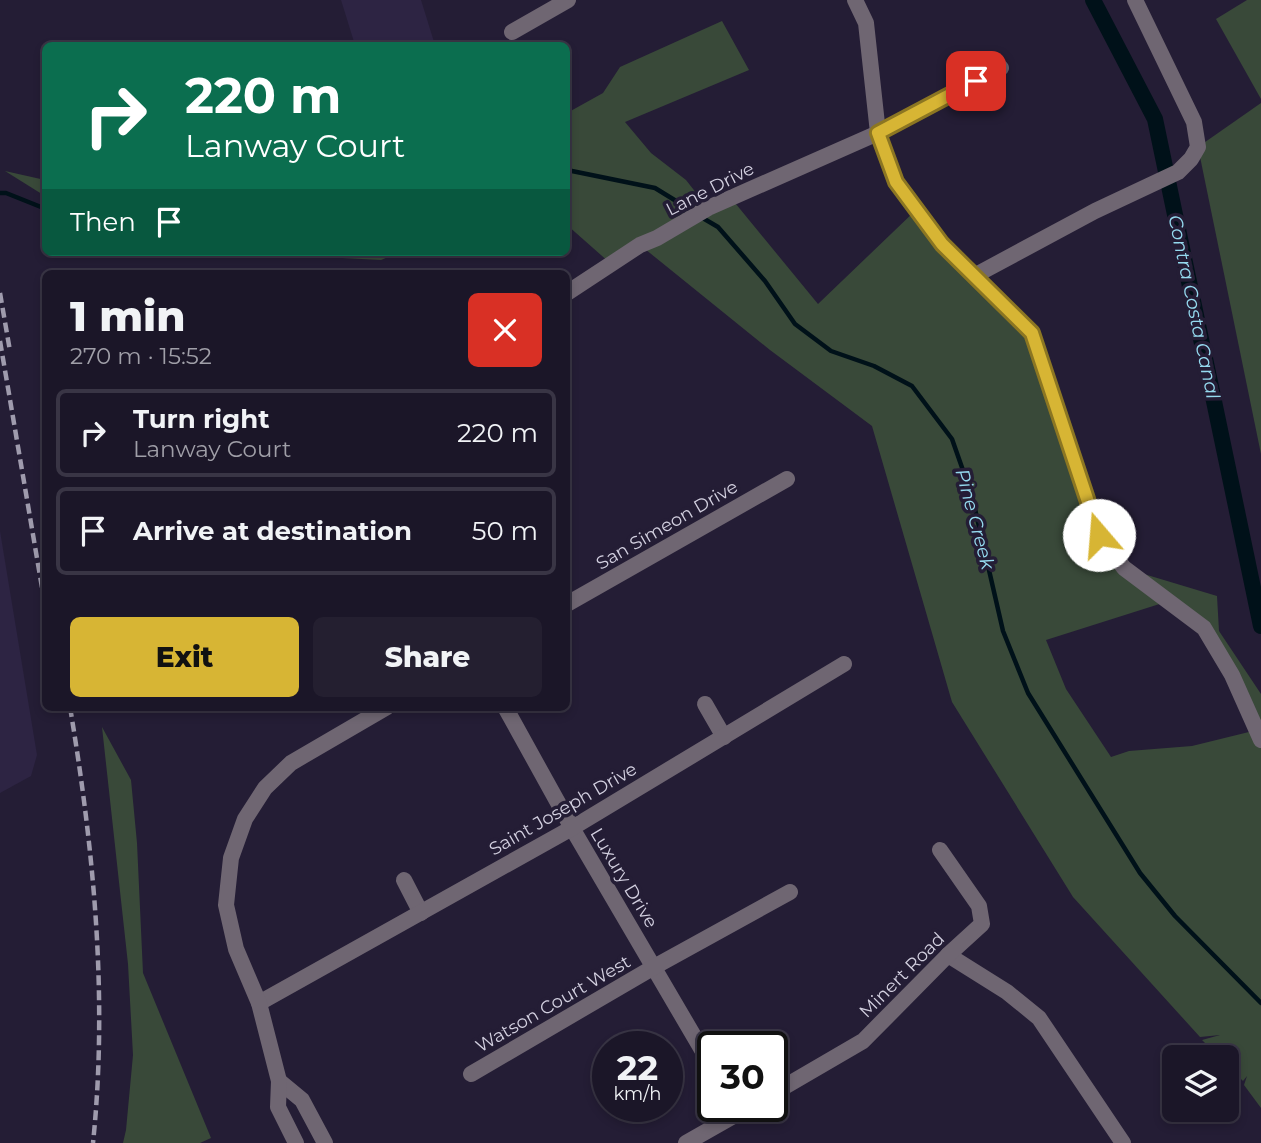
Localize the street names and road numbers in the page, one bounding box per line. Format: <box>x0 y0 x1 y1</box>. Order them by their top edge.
street label: Lane Drive <box>662 157 758 221</box>
street label: San Simeon Drive <box>592 475 742 574</box>
street label: Saint Joseph Drive <box>485 758 641 860</box>
street label: Luxury Drive <box>586 824 663 932</box>
street label: Minert Road <box>855 928 949 1022</box>
street label: Watson Court West <box>472 951 634 1057</box>

